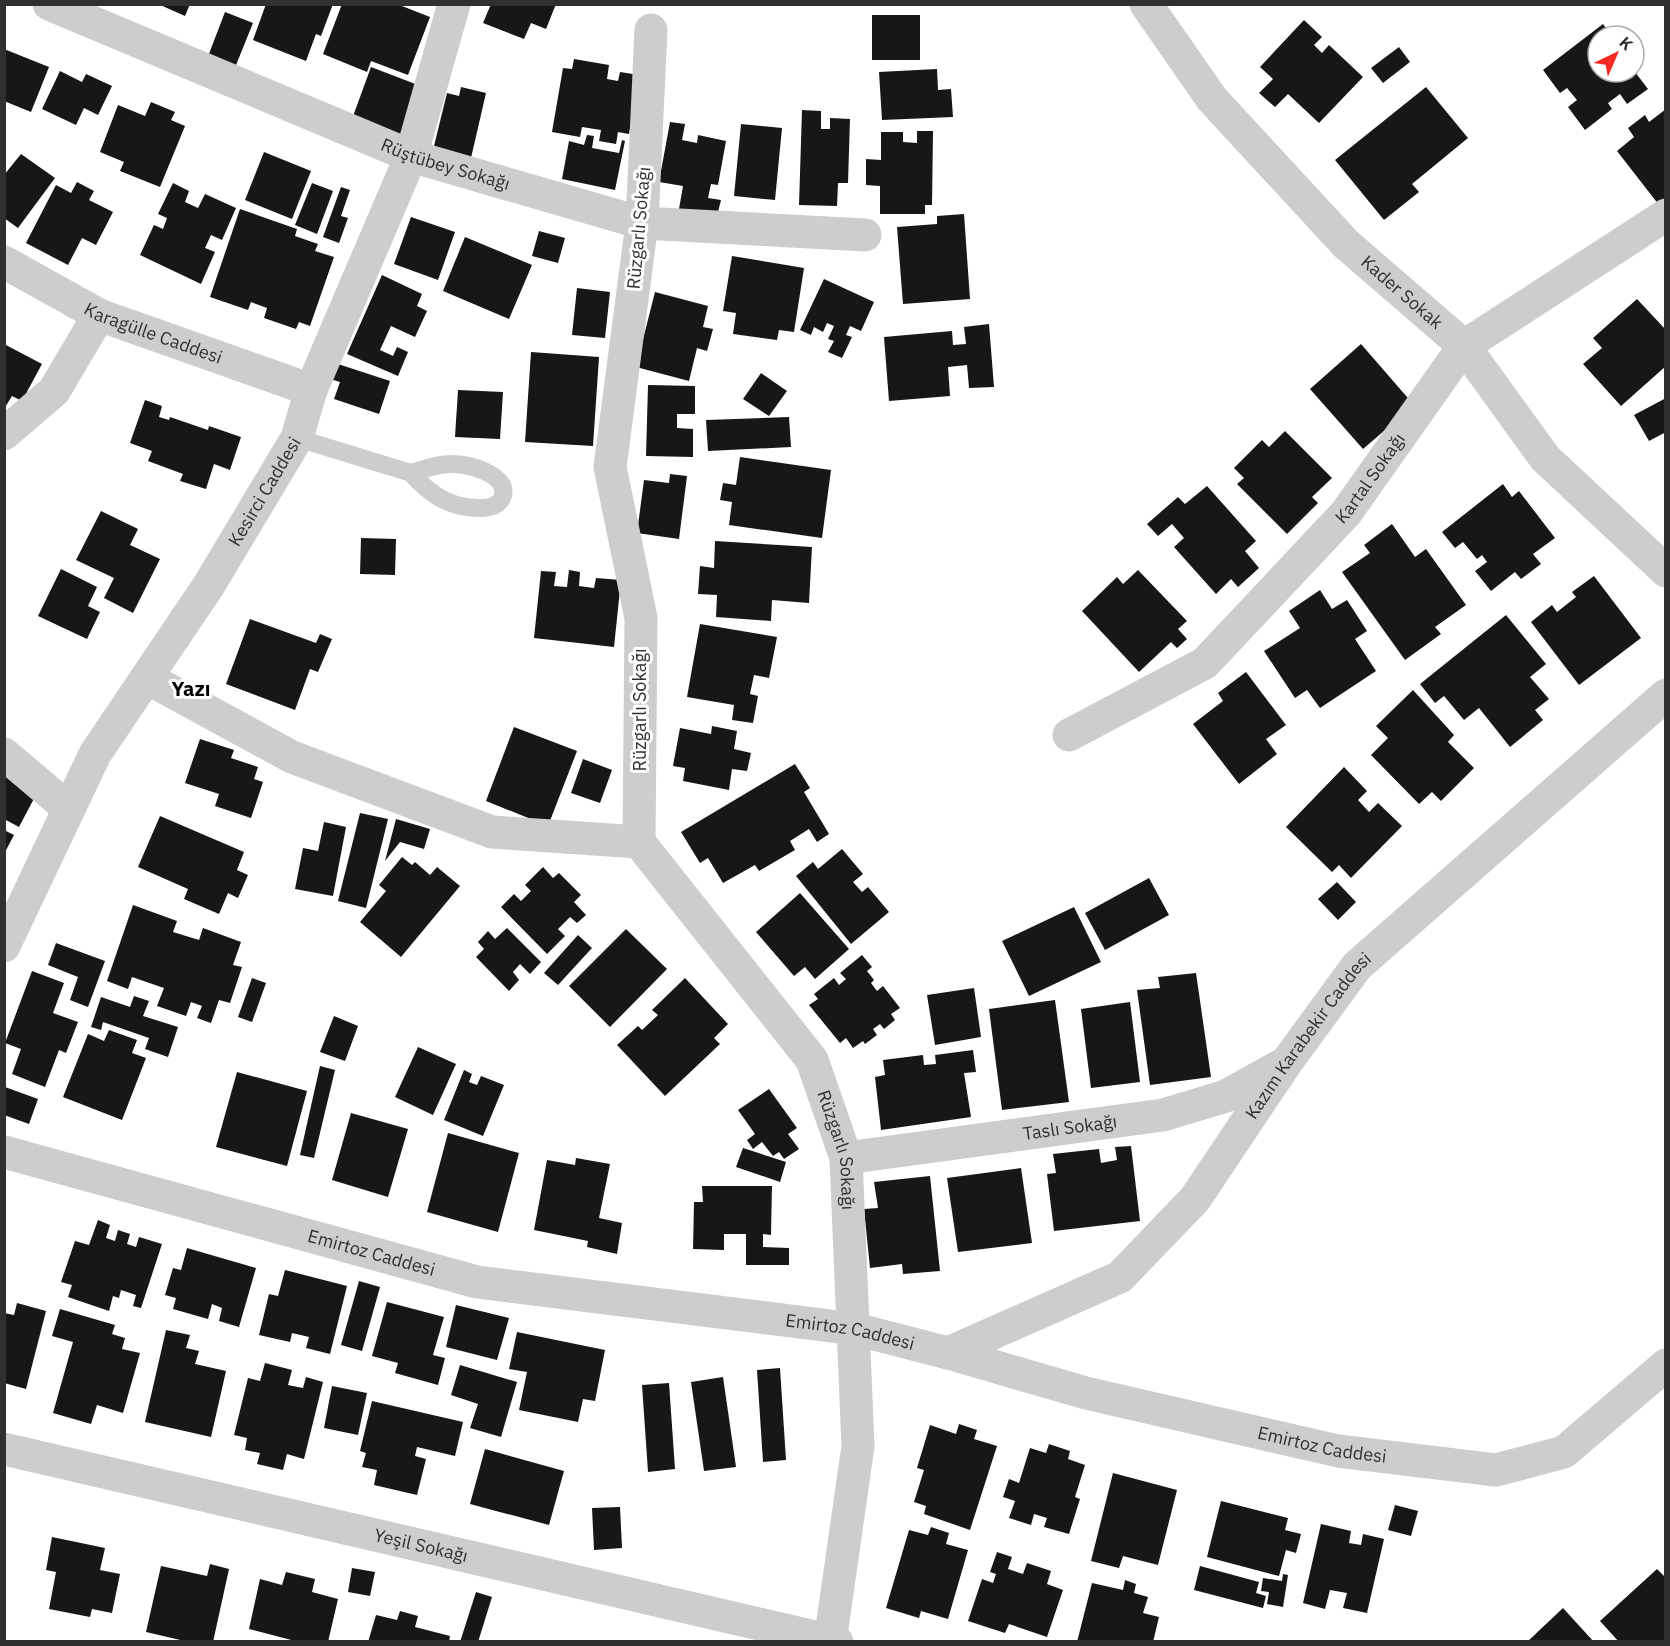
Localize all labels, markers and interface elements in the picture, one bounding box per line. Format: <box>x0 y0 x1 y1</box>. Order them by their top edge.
north arrow <box>1586 24 1646 84</box>
text: K <box>1615 32 1637 54</box>
street label: Rüştübey Sokağı <box>378 133 513 195</box>
street label: Rüzgarlı Sokağı <box>622 166 655 290</box>
street label: Kader Sokak <box>1356 250 1448 334</box>
street label: Karagülle Caddesi <box>80 297 225 369</box>
street label: Kartal Sokağı <box>1330 428 1410 528</box>
street label: Kesirci Caddesi <box>223 433 306 550</box>
street label: Rüzgarlı Sokağı <box>628 648 651 772</box>
district label: Yazı <box>171 675 211 702</box>
street label: Kazım Karabekir Caddesi <box>1240 947 1376 1123</box>
street label: Rüzgarlı Sokağı <box>812 1087 860 1210</box>
street label: Taslı Sokağı <box>1021 1109 1118 1145</box>
street label: Emirtoz Caddesi <box>305 1224 438 1281</box>
street label: Emirtoz Caddesi <box>784 1308 917 1355</box>
street label: Emirtoz Caddesi <box>1255 1421 1388 1468</box>
street label: Yeşil Sokağı <box>372 1523 470 1567</box>

